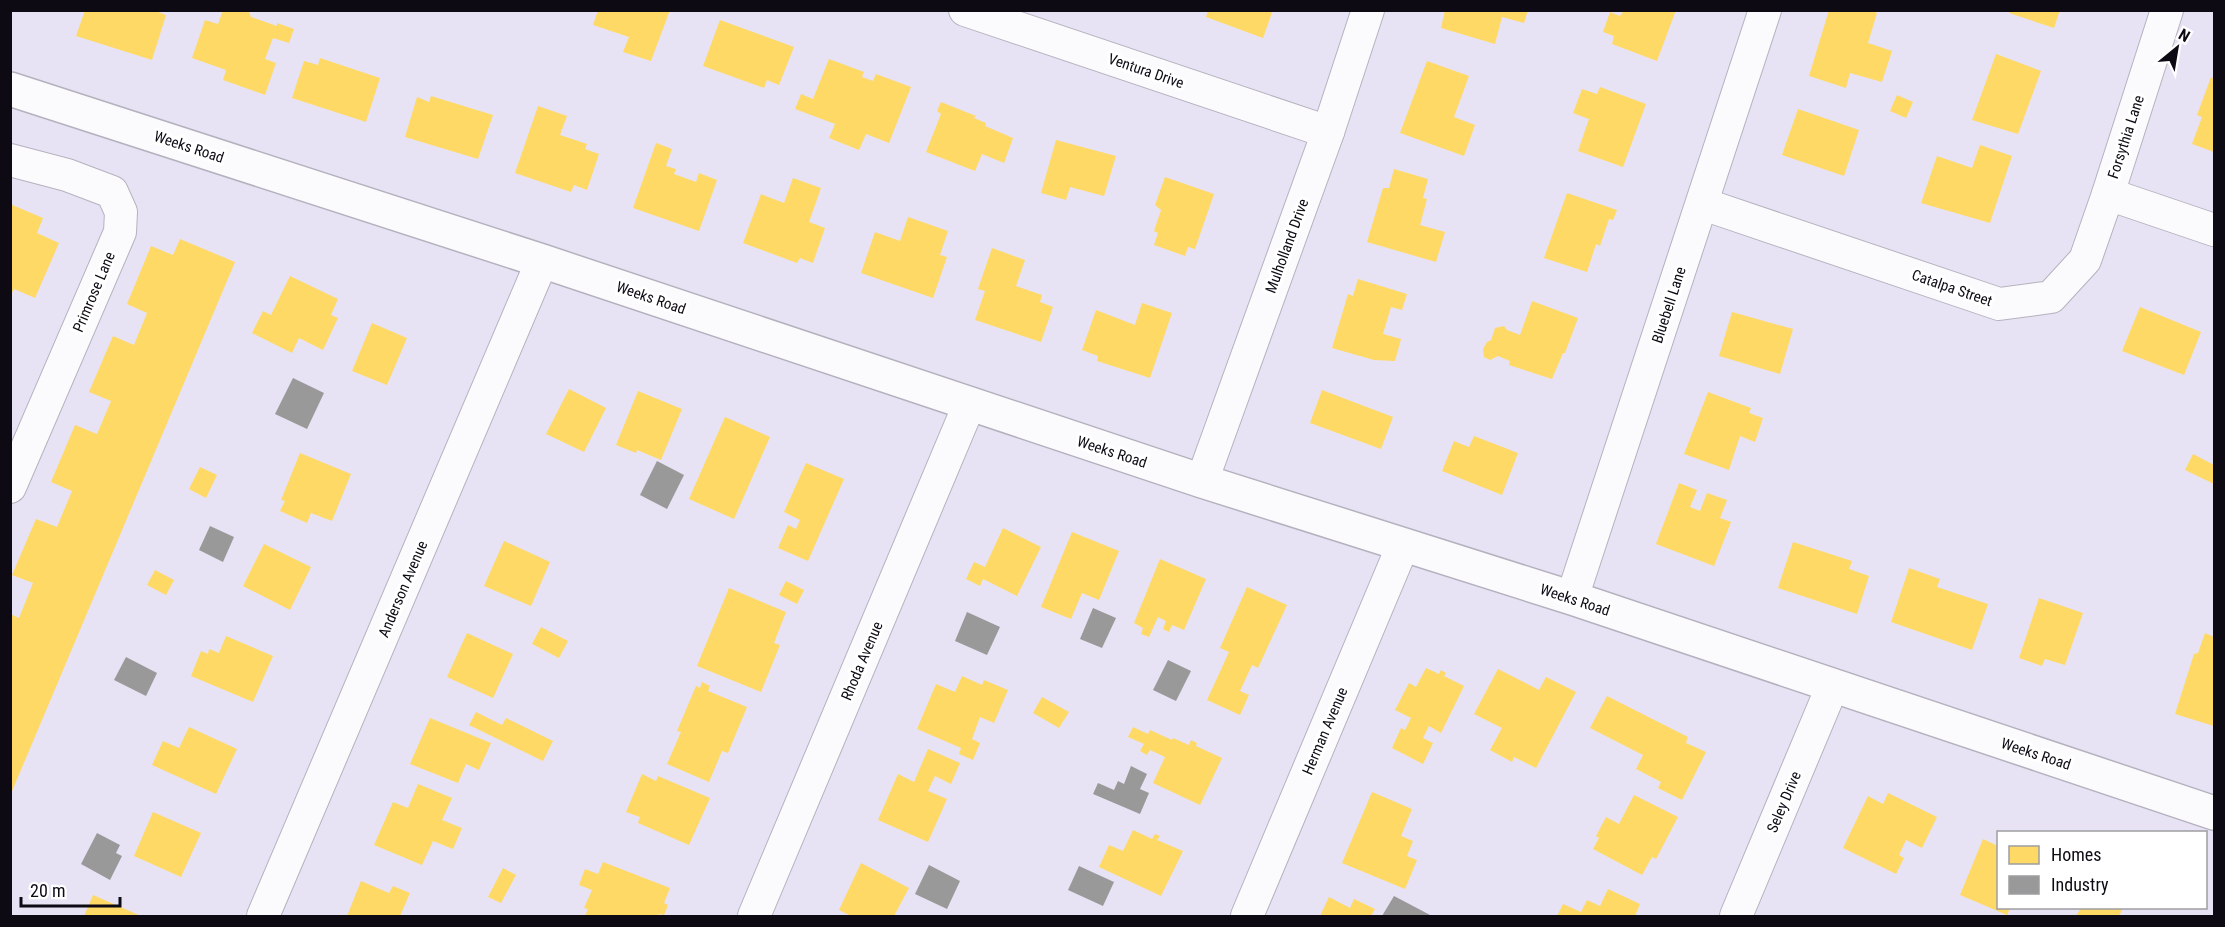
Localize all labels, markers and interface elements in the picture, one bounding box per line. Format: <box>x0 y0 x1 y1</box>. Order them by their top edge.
north arrow <box>2147 18 2207 78</box>
text: N <box>2175 25 2193 46</box>
street label: Ventura Drive <box>1106 50 1186 92</box>
street label: Forsythia Lane <box>2104 93 2148 181</box>
street label: Weeks Road <box>152 127 226 167</box>
street label: Mulholland Drive <box>1262 196 1312 296</box>
street label: Primrose Lane <box>69 249 119 335</box>
street label: Bluebell Lane <box>1648 265 1690 345</box>
street label: Catalpa Street <box>1909 266 1995 310</box>
street label: Weeks Road <box>614 278 688 318</box>
street label: Weeks Road <box>1075 432 1149 472</box>
street label: Anderson Avenue <box>375 538 431 640</box>
street label: Weeks Road <box>1538 580 1612 620</box>
street label: Rhoda Avenue <box>837 619 887 703</box>
street label: Herman Avenue <box>1298 685 1352 777</box>
street label: Weeks Road <box>1999 734 2073 774</box>
street label: Seley Drive <box>1763 769 1805 835</box>
legend <box>1997 831 2207 909</box>
text: Homes <box>2051 844 2101 865</box>
scale bar <box>21 870 120 908</box>
text: Industry <box>2051 874 2109 895</box>
text: 20 m <box>30 880 65 901</box>

